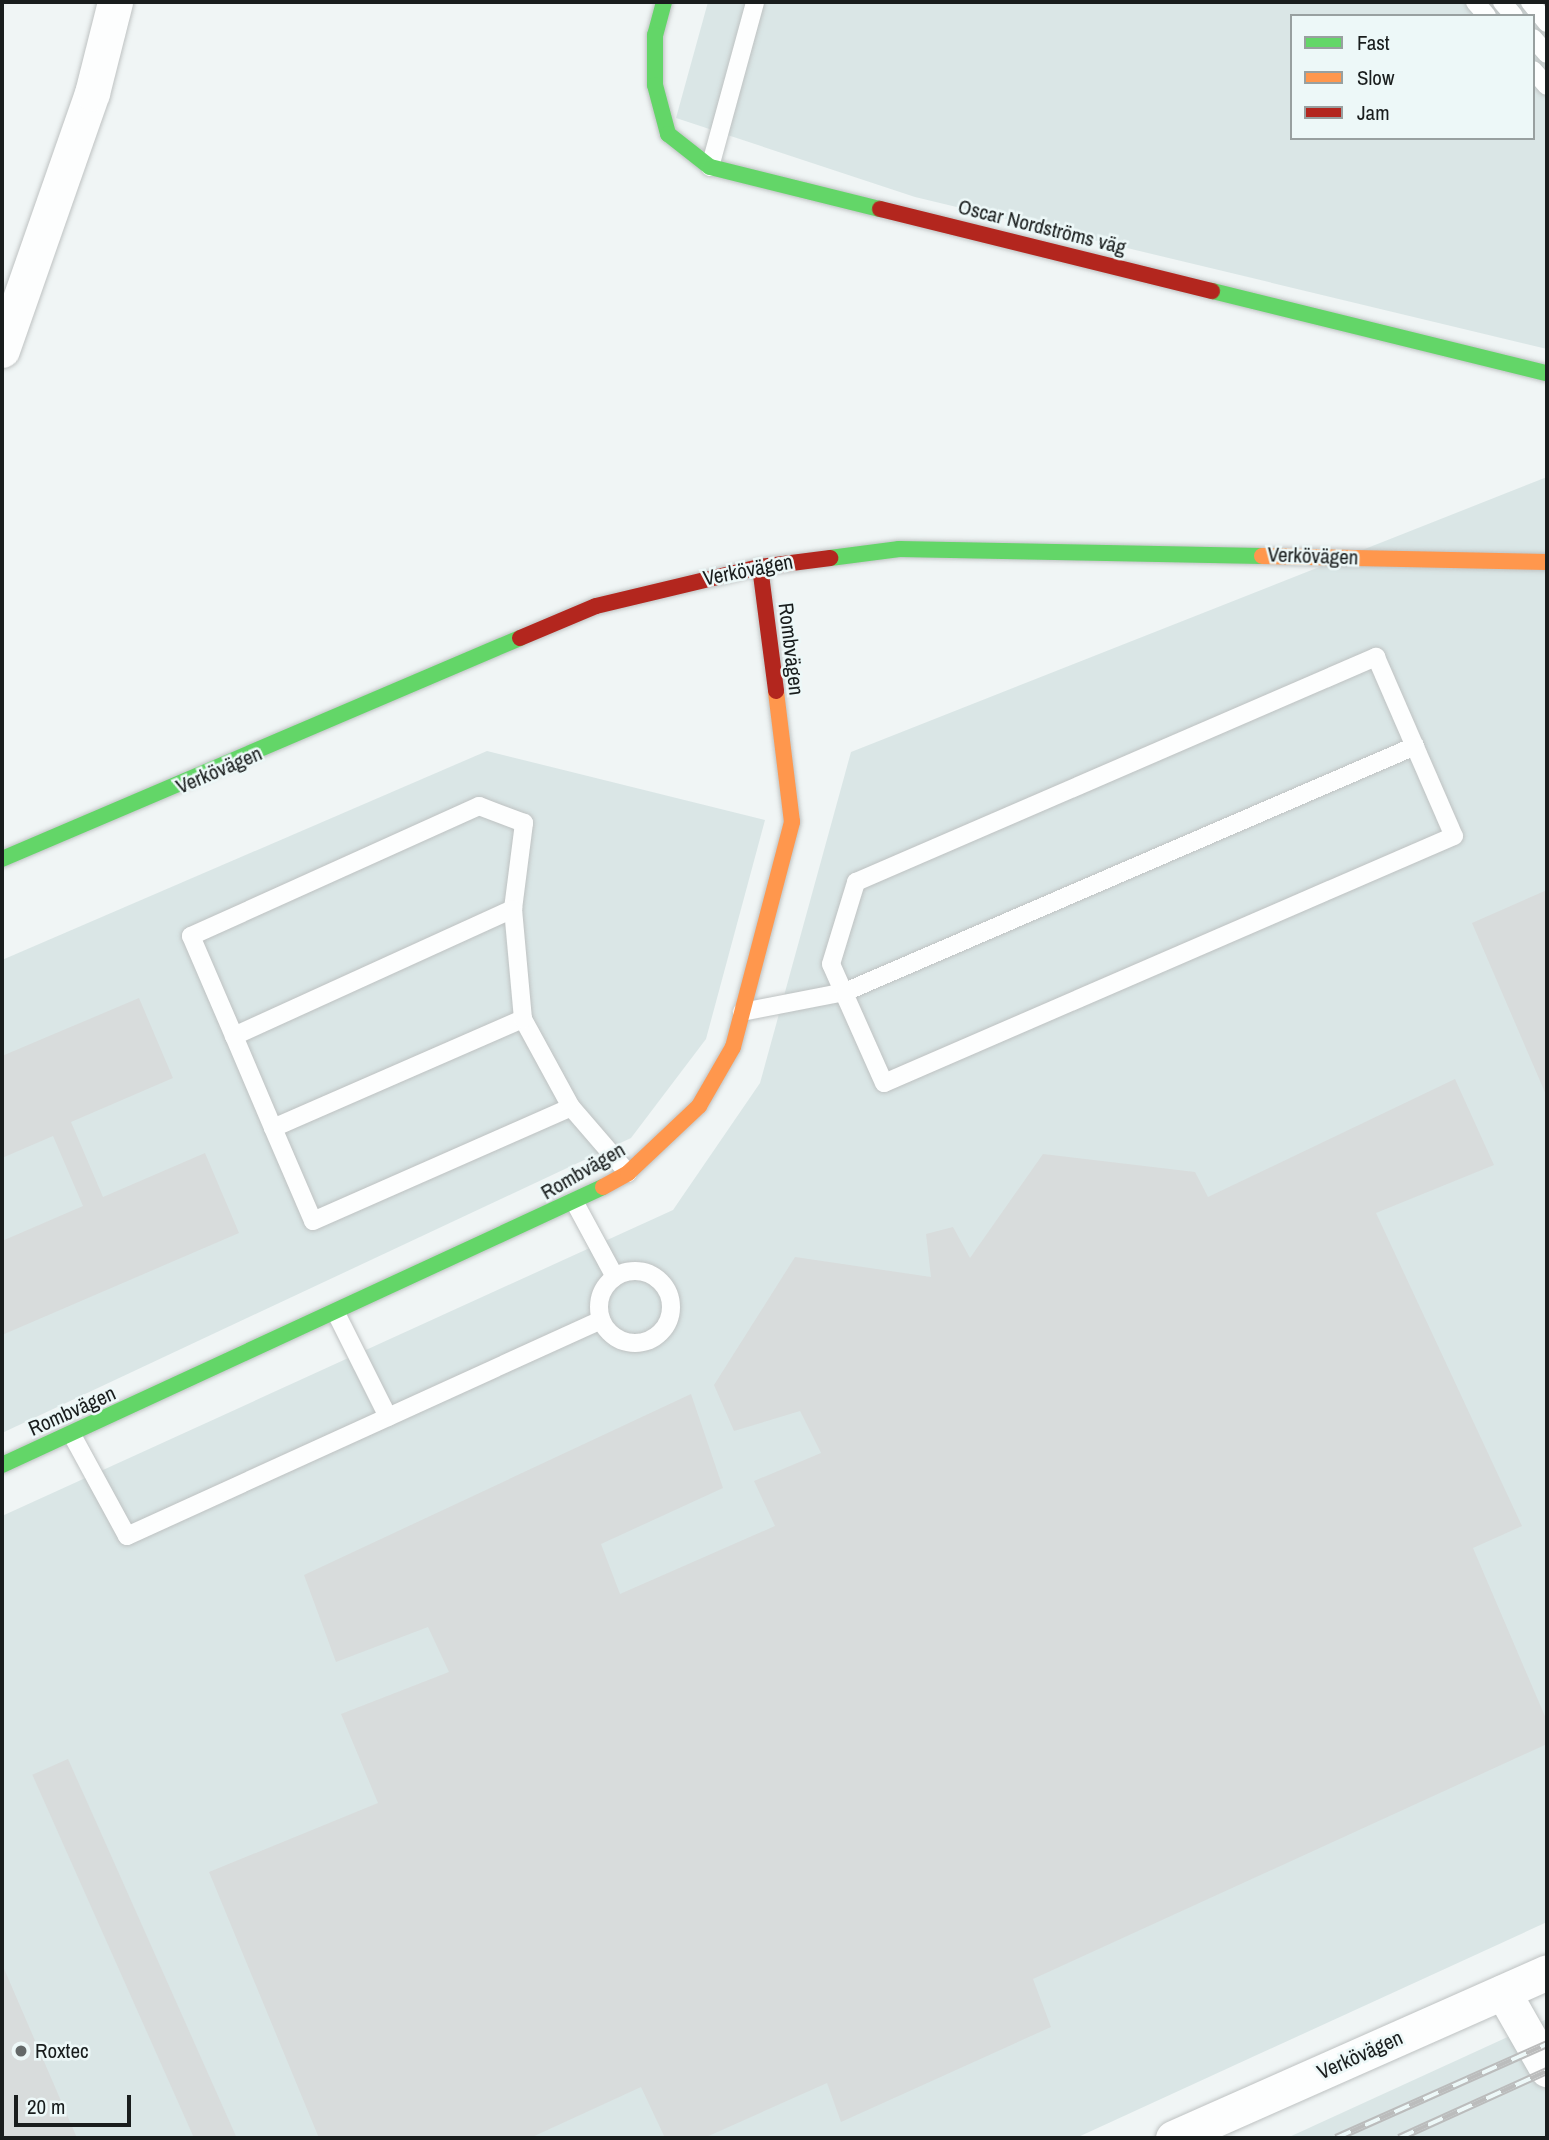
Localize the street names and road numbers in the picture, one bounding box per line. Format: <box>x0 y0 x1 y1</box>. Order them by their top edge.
street label: Oscar Nordströms väg <box>955 194 1129 260</box>
street label: Verkövägen <box>1267 542 1359 570</box>
street label: Verkövägen <box>701 549 795 591</box>
street label: Rombvägen <box>773 601 809 697</box>
street label: Verkövägen <box>172 741 266 799</box>
street label: Rombvägen <box>536 1137 630 1205</box>
street label: Rombvägen <box>24 1381 120 1441</box>
street label: Verkövägen <box>1313 2025 1407 2085</box>

